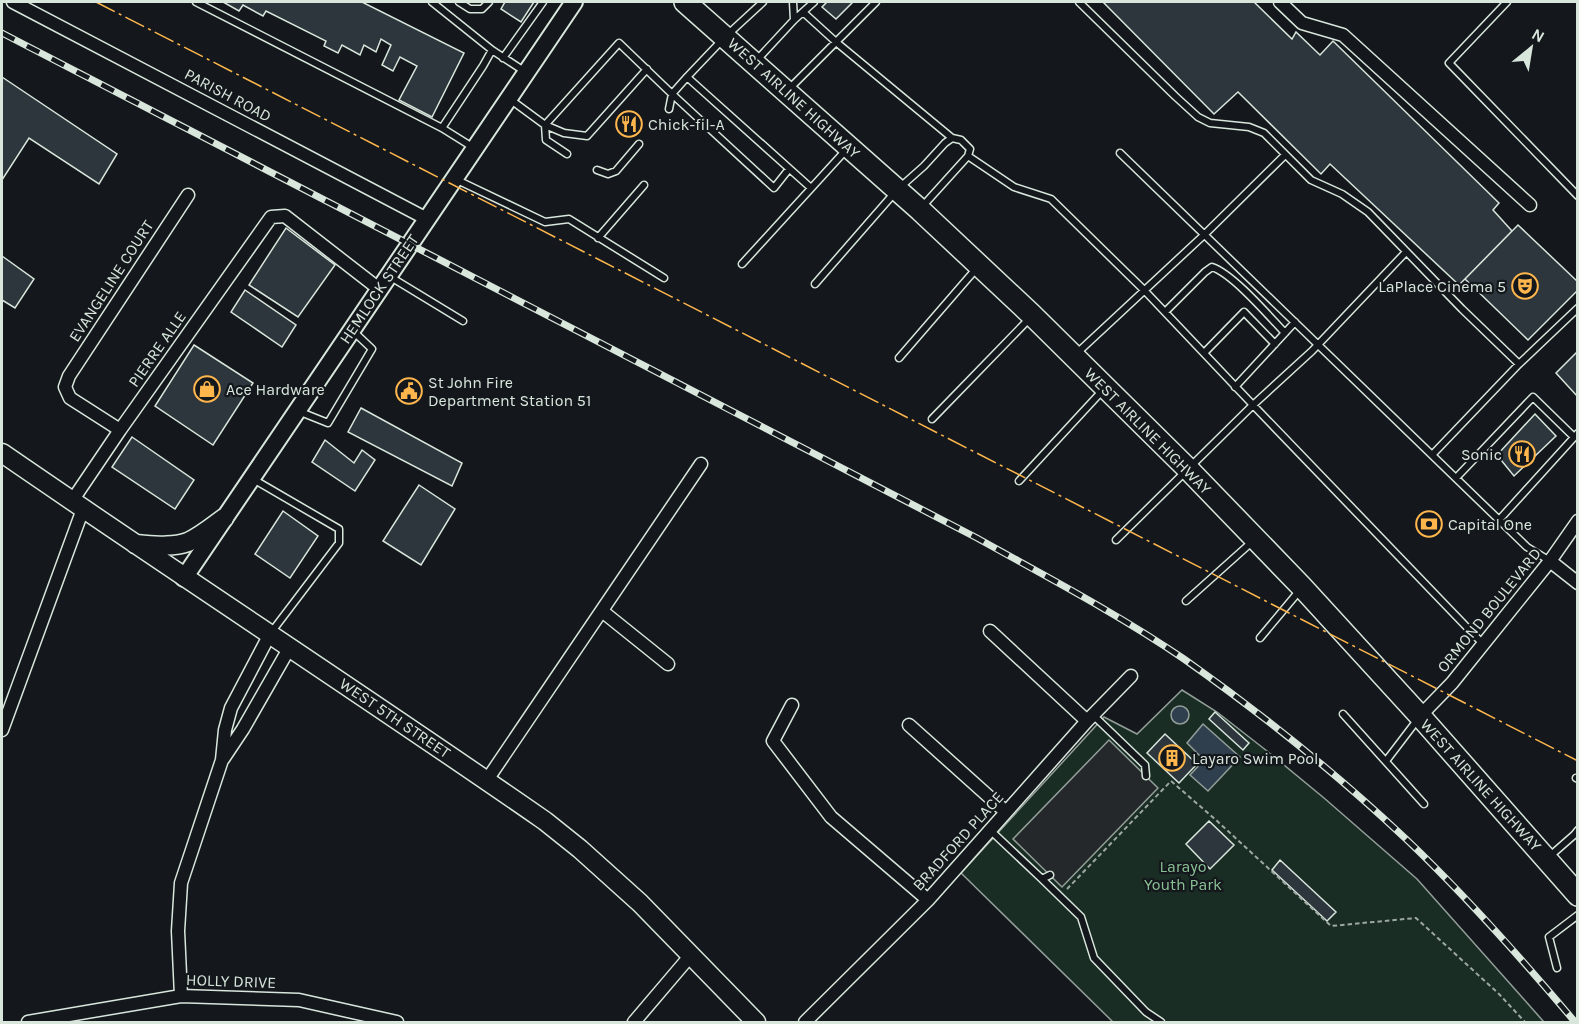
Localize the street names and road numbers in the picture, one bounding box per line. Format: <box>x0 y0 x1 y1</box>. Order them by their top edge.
street label: WEST AIRLINE HIGHWAY <box>724 34 864 163</box>
street label: PARISH ROAD <box>181 64 275 126</box>
street label: EVANGELINE COURT <box>65 217 157 345</box>
street label: HEMLOCK STREET <box>335 231 423 347</box>
street label: PIERRE ALLE <box>124 308 190 390</box>
street label: WEST AIRLINE HIGHWAY <box>1081 364 1215 498</box>
street label: ORMOND BOULEVARD <box>1433 544 1545 676</box>
street label: WEST 5TH STREET <box>336 674 454 762</box>
street label: WEST AIRLINE HIGHWAY <box>1417 715 1546 855</box>
street label: BRADFORD PLACE <box>909 788 1007 894</box>
street label: HOLLY DRIVE <box>186 970 276 992</box>

